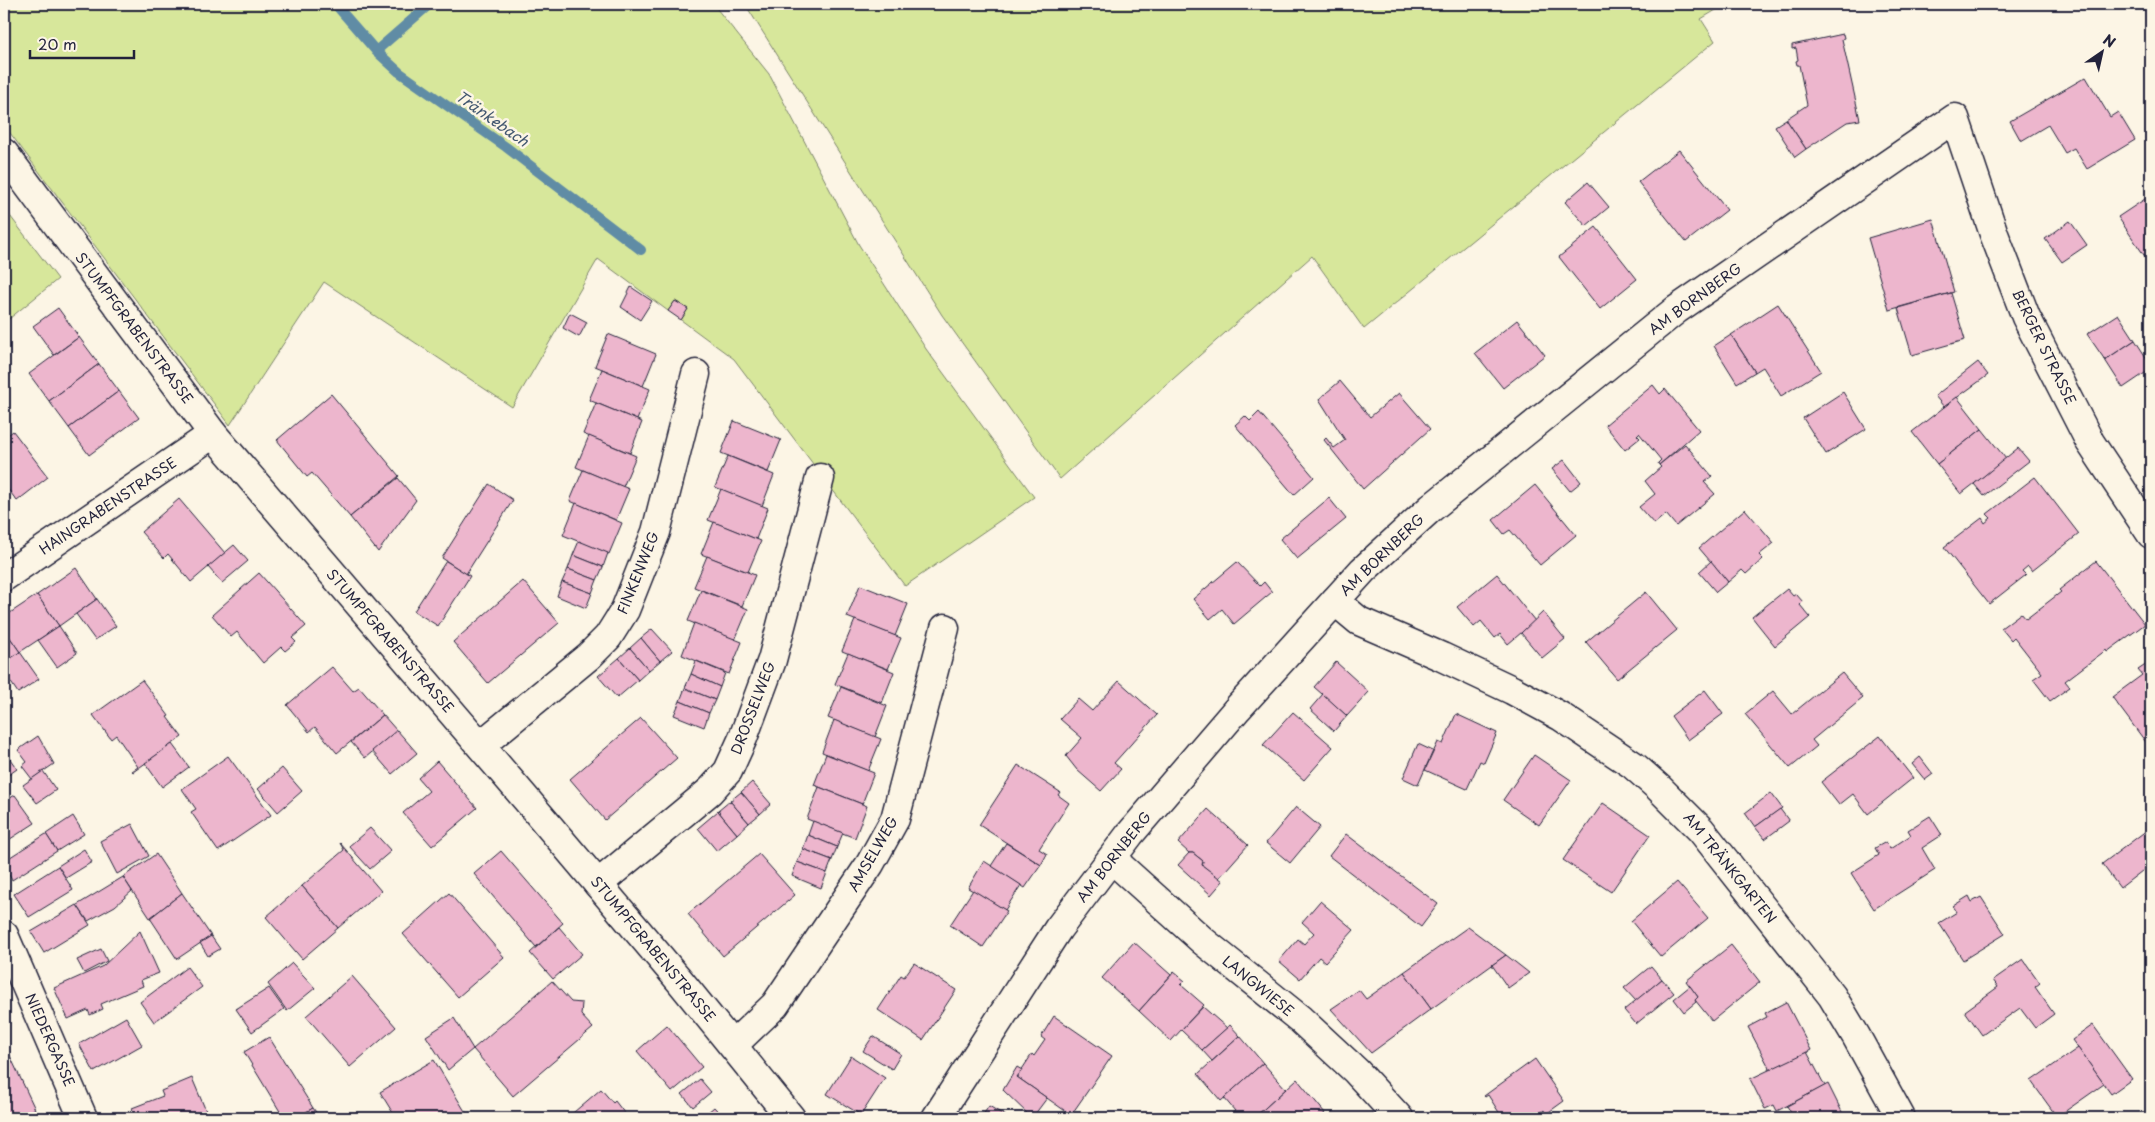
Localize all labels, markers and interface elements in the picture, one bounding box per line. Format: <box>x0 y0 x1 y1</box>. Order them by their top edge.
scale bar <box>30 28 134 60</box>
north arrow <box>2078 28 2128 78</box>
text: N <box>2099 29 2120 53</box>
text: 20 m <box>38 32 77 55</box>
water label: Tränkebach <box>452 84 534 152</box>
street label: STUMPFGRABENSTRASSE <box>70 248 198 408</box>
street label: AM BORNBERG <box>1644 258 1745 339</box>
street label: BERGER STRASSE <box>2007 285 2082 408</box>
street label: HAINGRABENSTRASSE <box>35 452 181 559</box>
street label: AM BORNBERG <box>1335 509 1429 600</box>
street label: FINKENWEG <box>611 528 664 617</box>
street label: STUMPFGRABENSTRASSE <box>322 564 459 717</box>
street label: DROSSELWEG <box>725 658 780 757</box>
street label: AM BORNBERG <box>1071 807 1156 907</box>
street label: AM TRÄNKGARTEN <box>1679 808 1782 928</box>
street label: AMSELWEG <box>843 812 903 895</box>
street label: STUMPFGRABENSTRASSE <box>586 871 721 1026</box>
street label: LANGWIESE <box>1218 950 1299 1021</box>
street label: NIEDERGASSE <box>21 990 80 1090</box>

